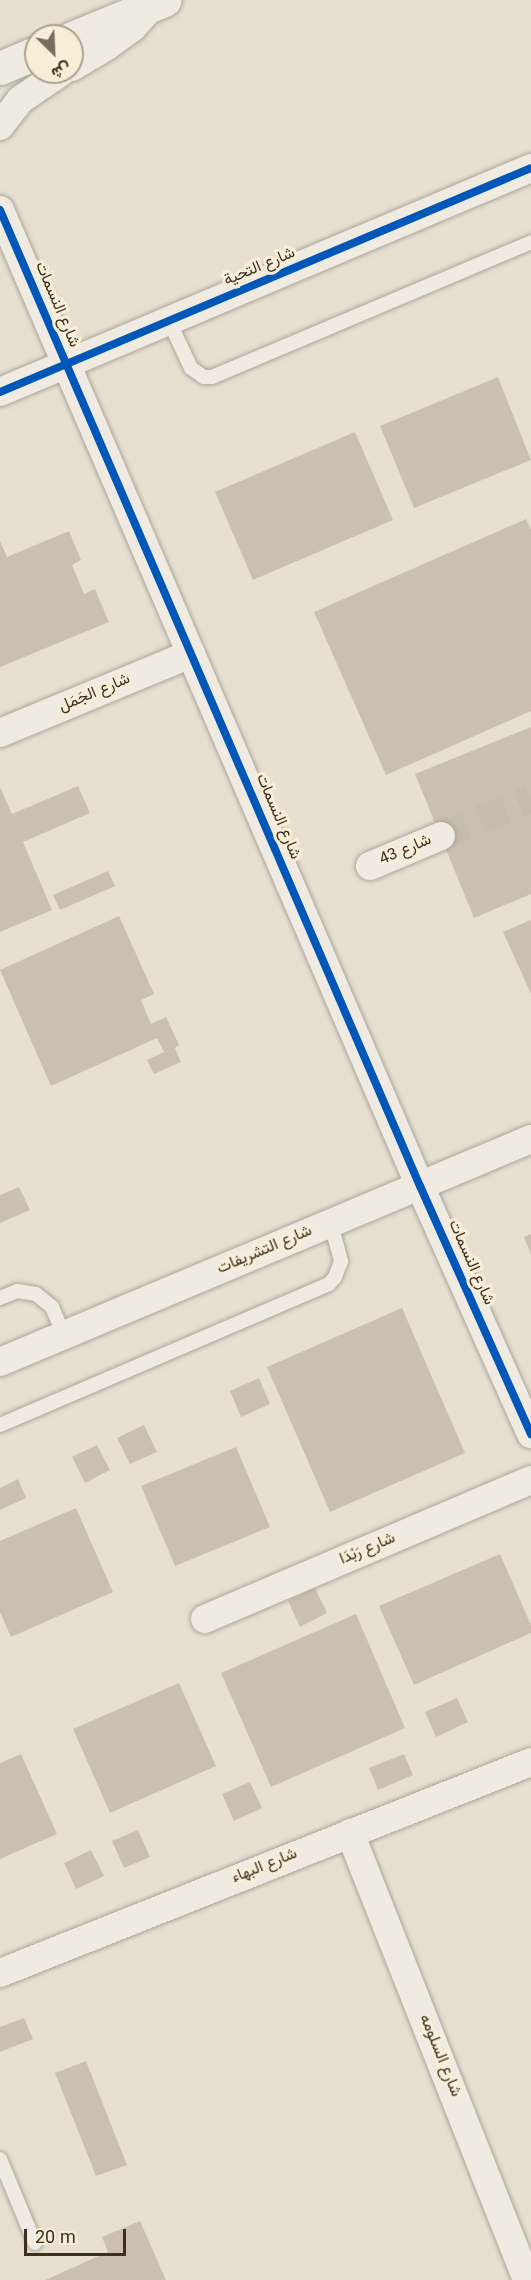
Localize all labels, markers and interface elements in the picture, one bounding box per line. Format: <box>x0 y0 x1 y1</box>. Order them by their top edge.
north arrow <box>24 24 84 84</box>
text: ش <box>47 54 75 84</box>
street label: شارع التحية <box>221 244 299 292</box>
street label: شارع النسمات <box>29 259 83 351</box>
street label: شارع الجَمَل <box>56 670 134 718</box>
street label: شارع النسمات <box>250 771 304 863</box>
street label: شارع 43 <box>377 832 435 870</box>
street label: شارع النسمات <box>443 1218 497 1308</box>
street label: شارع التشريفات <box>215 1222 315 1280</box>
street label: شارع رَبْدَا <box>337 1530 399 1570</box>
street label: شارع البهاء <box>229 1845 301 1889</box>
street label: شارع السلومه <box>414 2012 464 2100</box>
scale bar <box>27 2217 129 2255</box>
text: 20 m <box>35 2225 76 2253</box>

